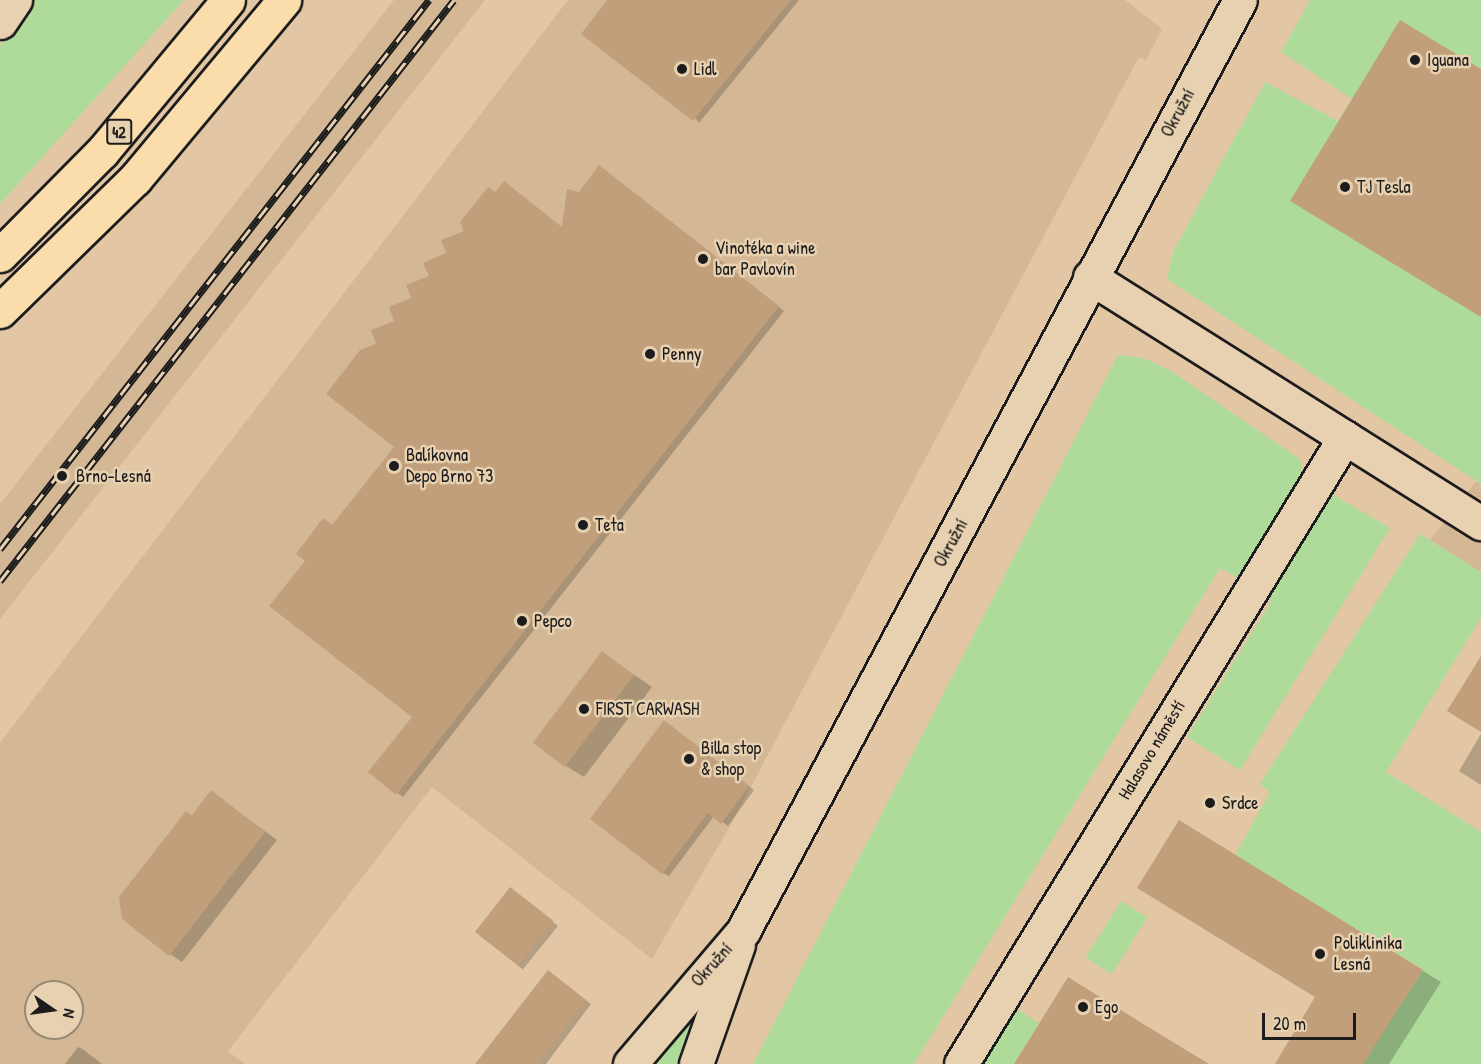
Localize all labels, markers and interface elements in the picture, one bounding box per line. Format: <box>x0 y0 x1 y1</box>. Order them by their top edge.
place label: Iguana <box>1427 49 1469 71</box>
marker: Iguana <box>1408 53 1422 67</box>
place label: Lidl <box>694 58 717 80</box>
marker: Lidl <box>675 62 689 76</box>
street label: Okružní <box>1156 85 1200 141</box>
road number: 42 <box>106 119 132 145</box>
place label: TJ Tesla <box>1357 176 1411 198</box>
marker: TJ Tesla <box>1338 180 1352 194</box>
place label: Vinotéka a wine bar Pavlovín <box>715 238 815 280</box>
marker: Vinotéka a wine bar Pavlovín <box>696 252 710 266</box>
place label: Penny <box>662 343 702 365</box>
marker: Penny <box>643 347 657 361</box>
place label: Balíkovna Depo Brno 73 <box>406 445 493 488</box>
marker: Balíkovna Depo Brno 73 <box>387 459 401 473</box>
place label: Brno-Lesná <box>76 465 151 487</box>
marker: Brno-Lesná <box>53 467 71 485</box>
place label: Teta <box>595 514 624 536</box>
street label: Okružní <box>929 515 973 571</box>
marker: Teta <box>576 518 590 532</box>
place label: Pepco <box>534 610 572 632</box>
marker: Pepco <box>515 614 529 628</box>
street label: Halasovo náměstí <box>1114 696 1190 804</box>
place label: FIRST CARWASH <box>596 698 699 720</box>
marker: FIRST CARWASH <box>577 702 591 716</box>
place label: Billa stop & shop <box>701 738 761 780</box>
marker: Billa stop & shop <box>682 752 696 766</box>
place label: Srdce <box>1222 792 1258 814</box>
marker: Srdce <box>1203 796 1217 810</box>
place label: Poliklinika Lesná <box>1334 933 1402 976</box>
street label: Okružní <box>687 939 737 991</box>
marker: Poliklinika Lesná <box>1311 945 1329 963</box>
north arrow <box>24 980 84 1040</box>
place label: Ego <box>1095 996 1118 1018</box>
marker: Ego <box>1076 1000 1090 1014</box>
scale bar <box>1265 1001 1360 1039</box>
text: N <box>58 1007 81 1020</box>
text: 20 m <box>1273 1011 1306 1036</box>

